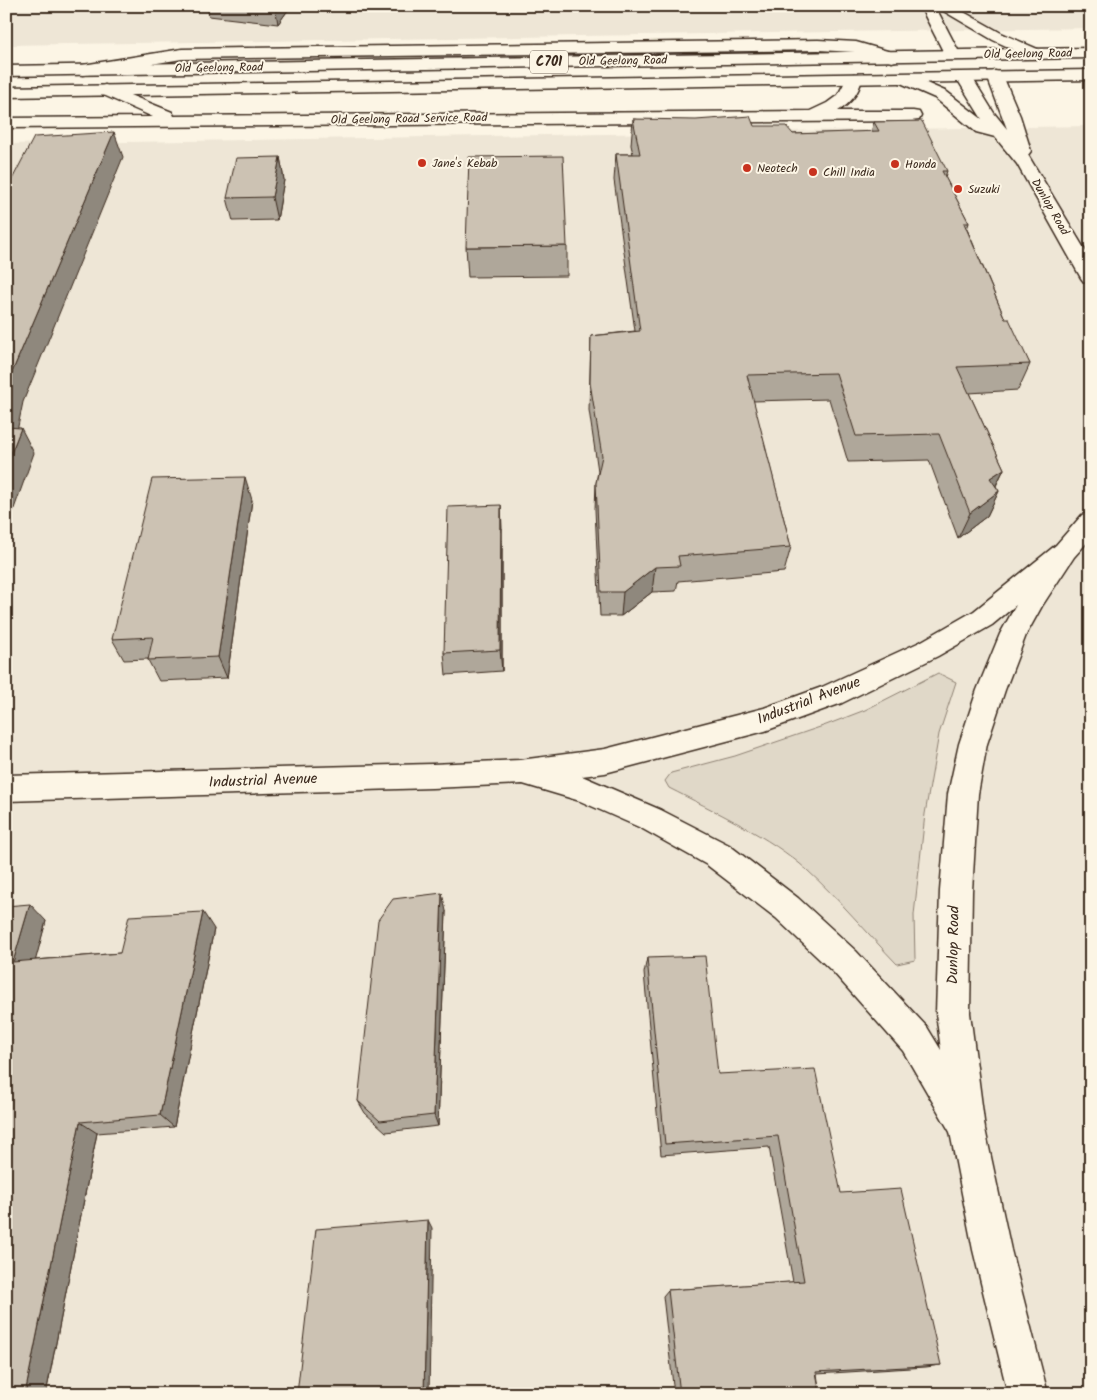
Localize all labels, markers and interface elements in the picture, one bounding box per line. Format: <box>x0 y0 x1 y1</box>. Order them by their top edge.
street label: Old Geelong Road <box>984 44 1073 64</box>
road number: C701 <box>530 51 568 74</box>
street label: Old Geelong Road <box>579 51 668 71</box>
street label: Old Geelong Road <box>175 58 264 78</box>
street label: Old Geelong Road Service Road <box>331 108 488 130</box>
place label: Jane's Kebab <box>432 154 498 173</box>
place label: Honda <box>905 155 937 174</box>
marker: Jane's Kebab <box>416 157 428 169</box>
marker: Honda <box>889 158 901 170</box>
place label: Neotech <box>757 159 798 178</box>
marker: Neotech <box>741 162 753 174</box>
place label: Chill India <box>823 163 875 182</box>
marker: Chill India <box>807 166 819 178</box>
street label: Dunlop Road <box>1026 175 1074 240</box>
place label: Suzuki <box>968 180 1001 199</box>
marker: Suzuki <box>952 183 964 195</box>
street label: Industrial Avenue <box>754 670 864 732</box>
street label: Industrial Avenue <box>208 767 318 795</box>
street label: Dunlop Road <box>941 905 967 985</box>

